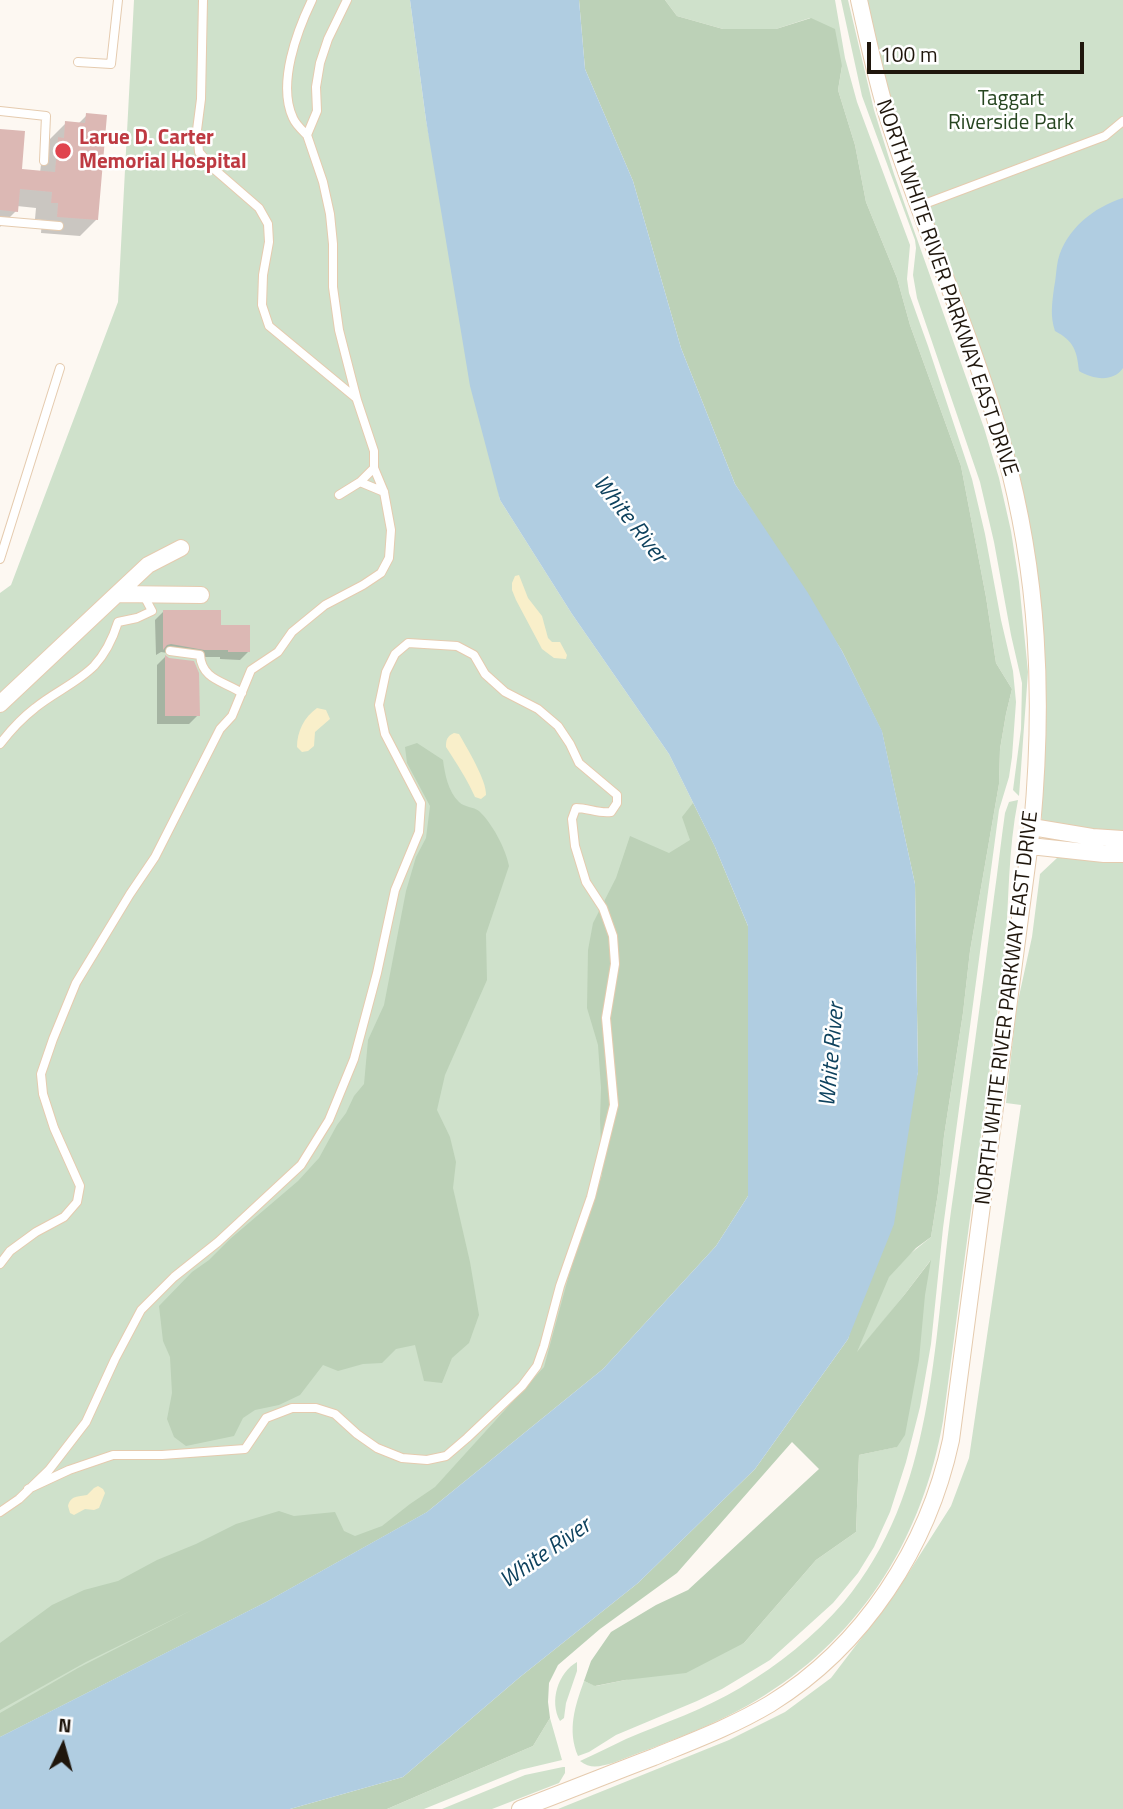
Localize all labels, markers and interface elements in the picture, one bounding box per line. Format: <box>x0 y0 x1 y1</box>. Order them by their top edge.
scale bar <box>871 28 1088 72</box>
text: 100 m <box>880 38 937 70</box>
park label: Taggart Riverside Park <box>948 87 1074 137</box>
street label: NORTH WHITE RIVER PARKWAY EAST DRIVE <box>870 96 1022 480</box>
place label: Larue D. Carter Memorial Hospital <box>79 126 247 176</box>
marker: Larue D. Carter Memorial Hospital <box>53 141 73 161</box>
water label: White River <box>586 471 672 569</box>
street label: NORTH WHITE RIVER PARKWAY EAST DRIVE <box>971 810 1045 1206</box>
water label: White River <box>815 1002 851 1108</box>
water label: White River <box>495 1513 597 1595</box>
text: N <box>57 1710 73 1740</box>
north arrow <box>28 1711 98 1781</box>

